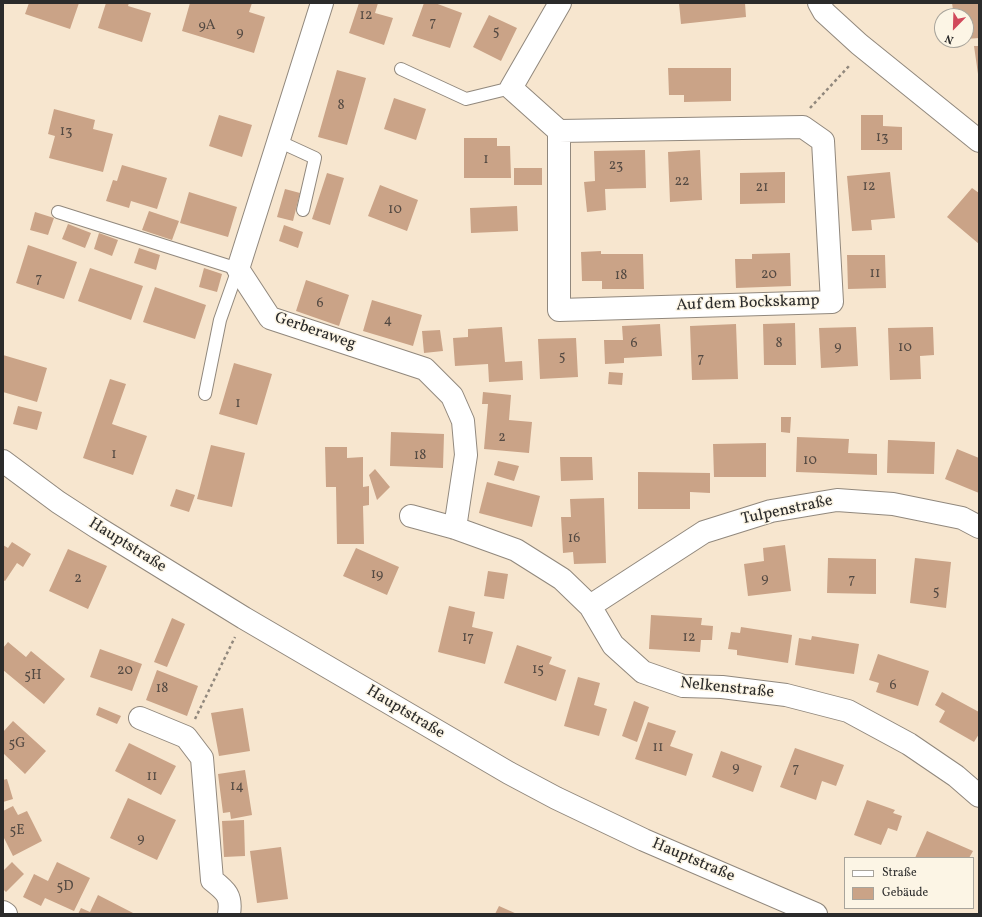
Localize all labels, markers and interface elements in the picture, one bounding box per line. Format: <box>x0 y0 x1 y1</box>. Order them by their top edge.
house number: 12 <box>360 8 372 24</box>
north arrow <box>934 8 974 48</box>
house number: 7 <box>430 15 436 31</box>
house number: 9A <box>198 18 216 34</box>
house number: 5 <box>493 24 499 40</box>
house number: 9 <box>236 25 244 41</box>
text: N <box>943 30 956 47</box>
house number: 8 <box>337 98 345 114</box>
house number: 13 <box>60 124 72 140</box>
house number: 13 <box>876 130 888 146</box>
house number: 1 <box>483 152 489 168</box>
house number: 23 <box>609 158 623 174</box>
house number: 22 <box>674 174 690 190</box>
house number: 12 <box>863 179 875 195</box>
house number: 21 <box>756 180 768 196</box>
house number: 10 <box>388 202 402 218</box>
house number: 11 <box>870 266 880 282</box>
house number: 20 <box>761 267 777 283</box>
house number: 18 <box>615 268 627 284</box>
house number: 7 <box>36 271 42 287</box>
street label: Auf dem Bockskamp <box>676 292 820 316</box>
house number: 6 <box>316 296 324 312</box>
street label: Gerberaweg <box>272 309 358 355</box>
house number: 4 <box>384 313 392 329</box>
house number: 6 <box>630 336 638 352</box>
house number: 8 <box>775 336 783 352</box>
house number: 9 <box>834 339 842 355</box>
house number: 10 <box>898 340 912 356</box>
house number: 5 <box>559 349 565 365</box>
house number: 7 <box>698 351 704 367</box>
house number: 1 <box>235 396 241 412</box>
house number: 2 <box>498 430 506 446</box>
house number: 1 <box>111 447 117 463</box>
house number: 18 <box>414 448 426 464</box>
house number: 10 <box>803 453 817 469</box>
street label: Tulpenstraße <box>740 492 834 530</box>
street label: Hauptstraße <box>85 515 169 577</box>
house number: 16 <box>568 531 580 547</box>
house number: 19 <box>371 567 383 583</box>
house number: 2 <box>74 571 82 587</box>
house number: 9 <box>761 571 769 587</box>
house number: 7 <box>849 572 855 588</box>
house number: 5 <box>933 584 939 600</box>
house number: 17 <box>462 630 474 646</box>
house number: 12 <box>683 630 695 646</box>
house number: 15 <box>532 662 544 678</box>
house number: 20 <box>117 663 133 679</box>
house number: 5H <box>24 668 42 684</box>
street label: Nelkenstraße <box>679 675 775 703</box>
house number: 6 <box>889 678 897 694</box>
house number: 18 <box>156 681 168 697</box>
street label: Hauptstraße <box>362 682 448 744</box>
house number: 5G <box>9 736 25 752</box>
house number: 11 <box>653 740 663 756</box>
house number: 9 <box>732 760 740 776</box>
house number: 7 <box>793 761 799 777</box>
house number: 11 <box>147 769 157 785</box>
house number: 14 <box>230 779 244 795</box>
house number: 5E <box>9 823 25 839</box>
house number: 9 <box>137 831 145 847</box>
street label: Hauptstraße <box>649 835 737 887</box>
legend <box>844 857 974 909</box>
text: Straße <box>882 865 917 881</box>
house number: 5D <box>57 879 73 895</box>
text: Gebäude <box>882 885 928 901</box>

